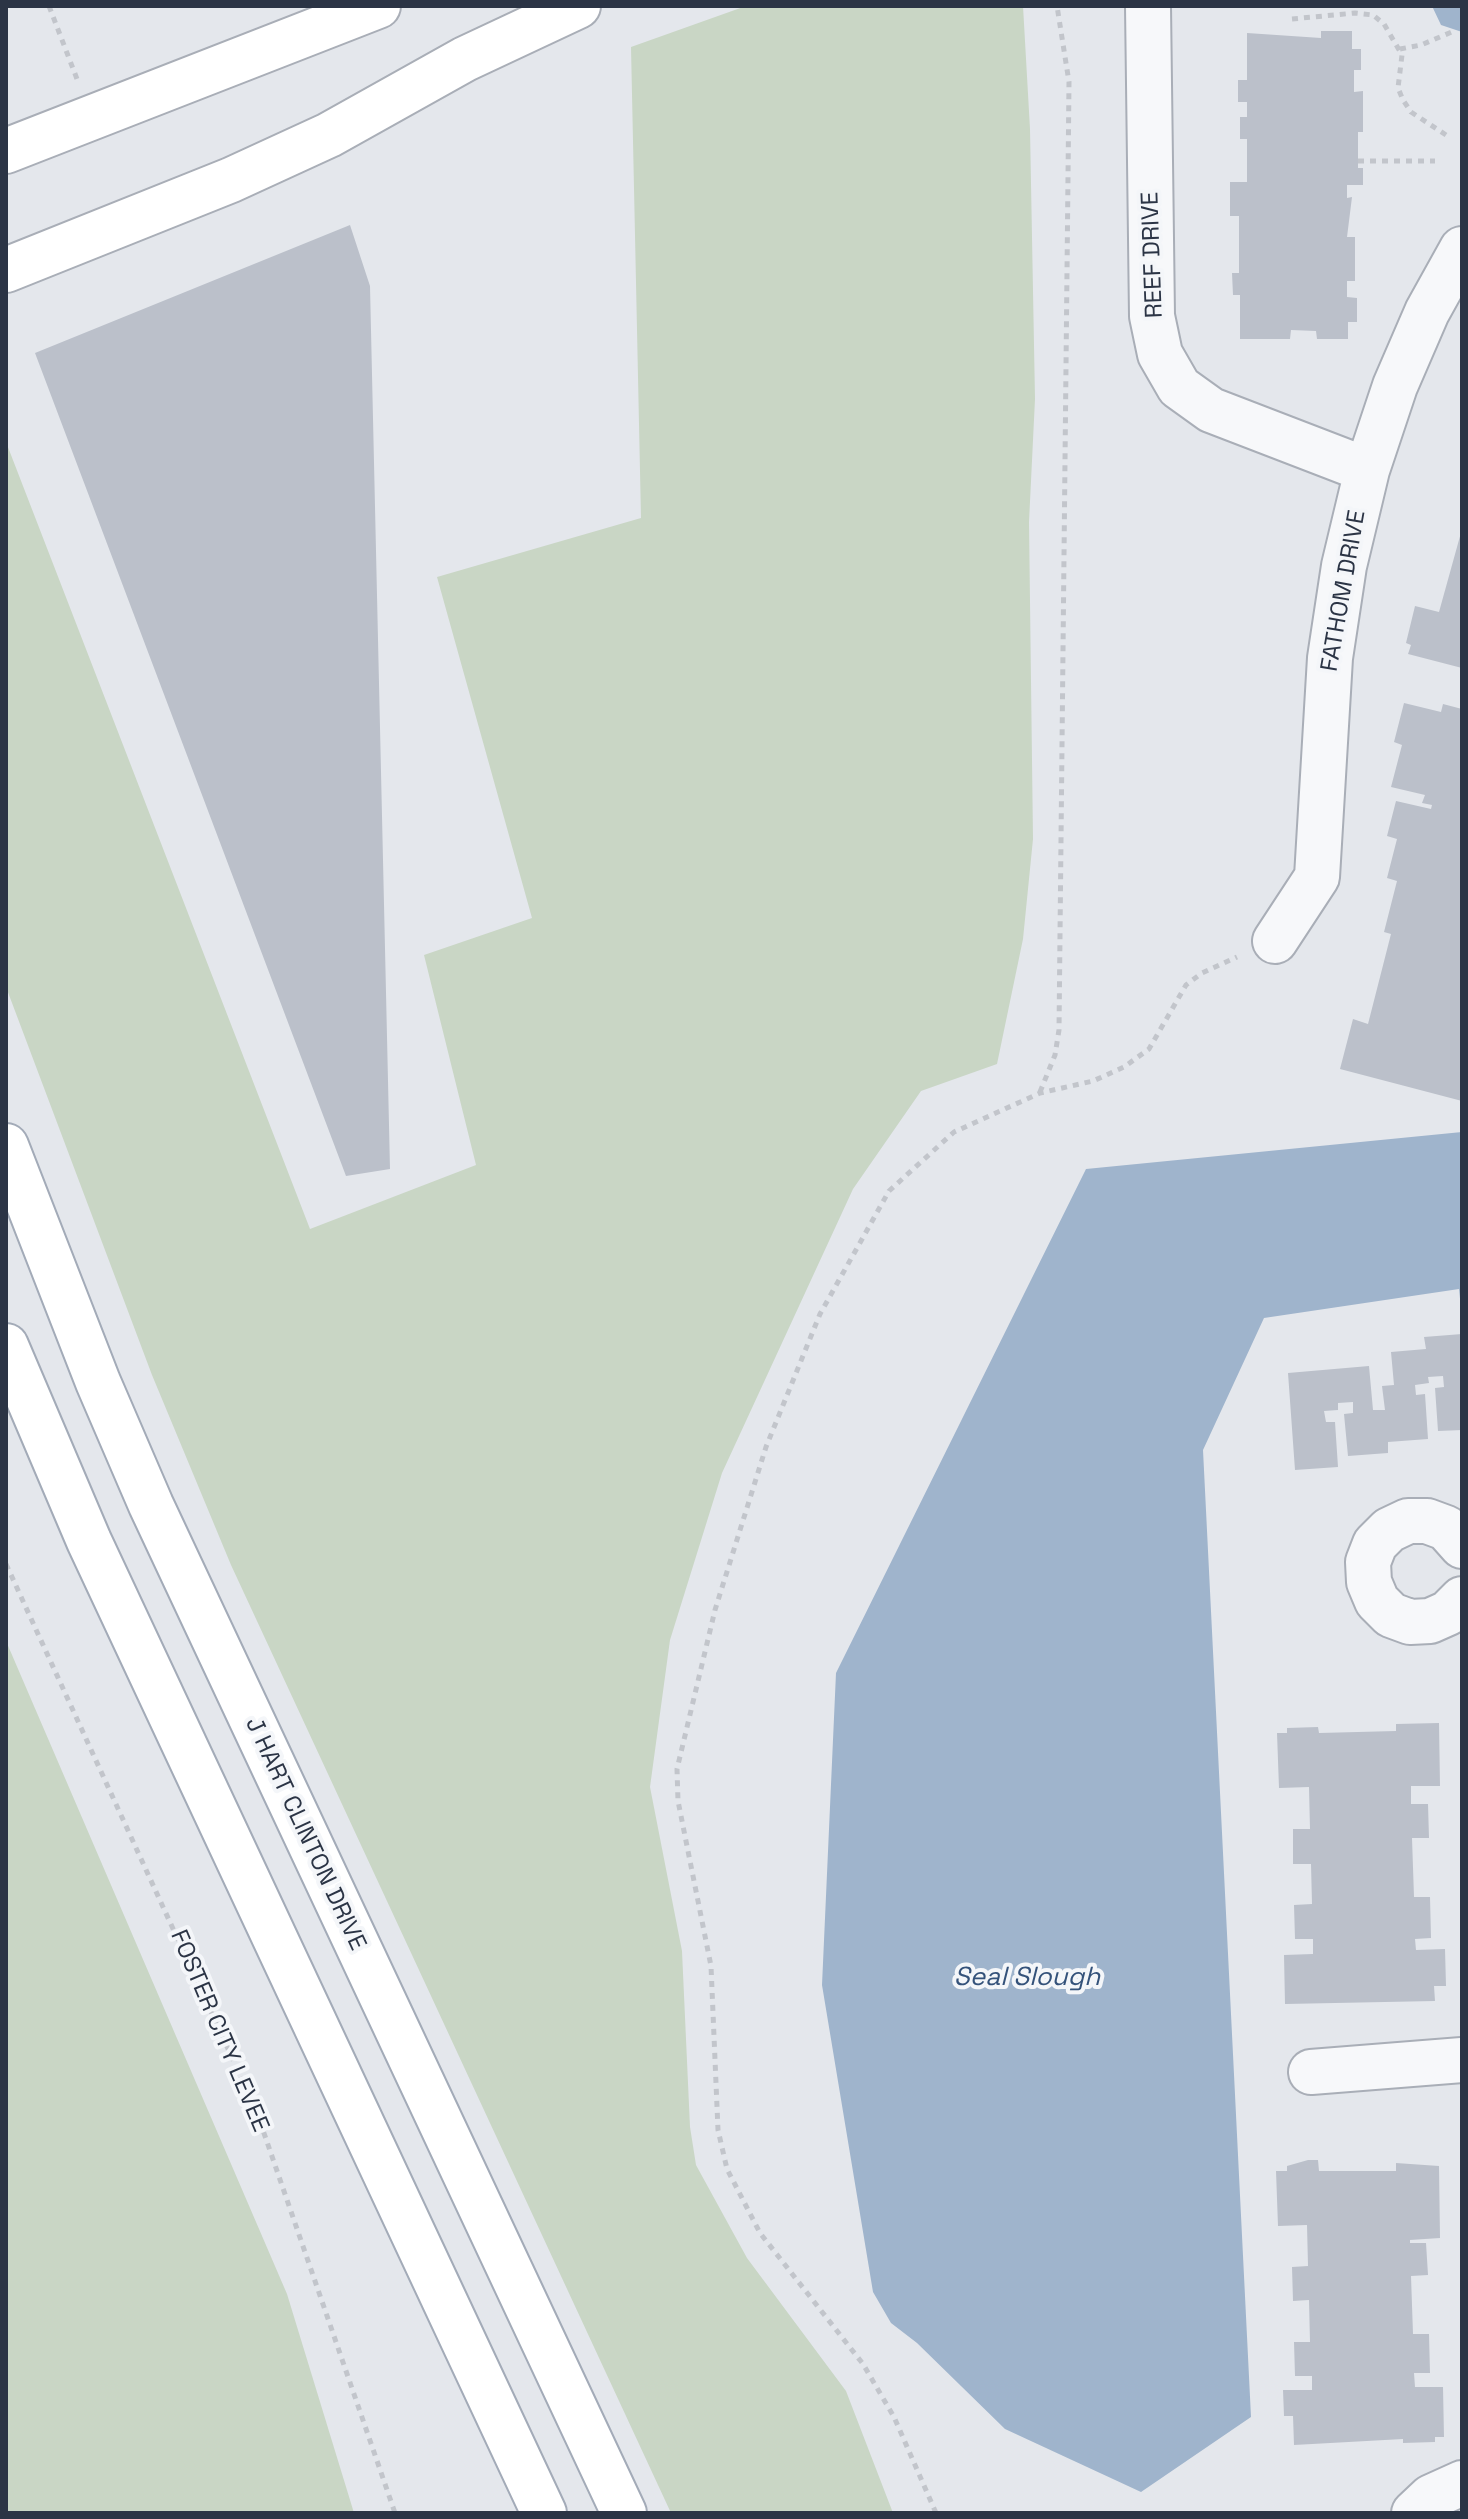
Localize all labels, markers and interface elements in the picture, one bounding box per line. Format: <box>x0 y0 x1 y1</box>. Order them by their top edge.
street label: REEF DRIVE <box>1136 191 1170 319</box>
street label: FATHOM DRIVE <box>1316 508 1372 674</box>
street label: J HART CLINTON DRIVE <box>238 1713 372 1955</box>
street label: FOSTER CITY LEVEE <box>163 1926 275 2136</box>
water label: Seal Slough <box>954 1962 1100 1994</box>

